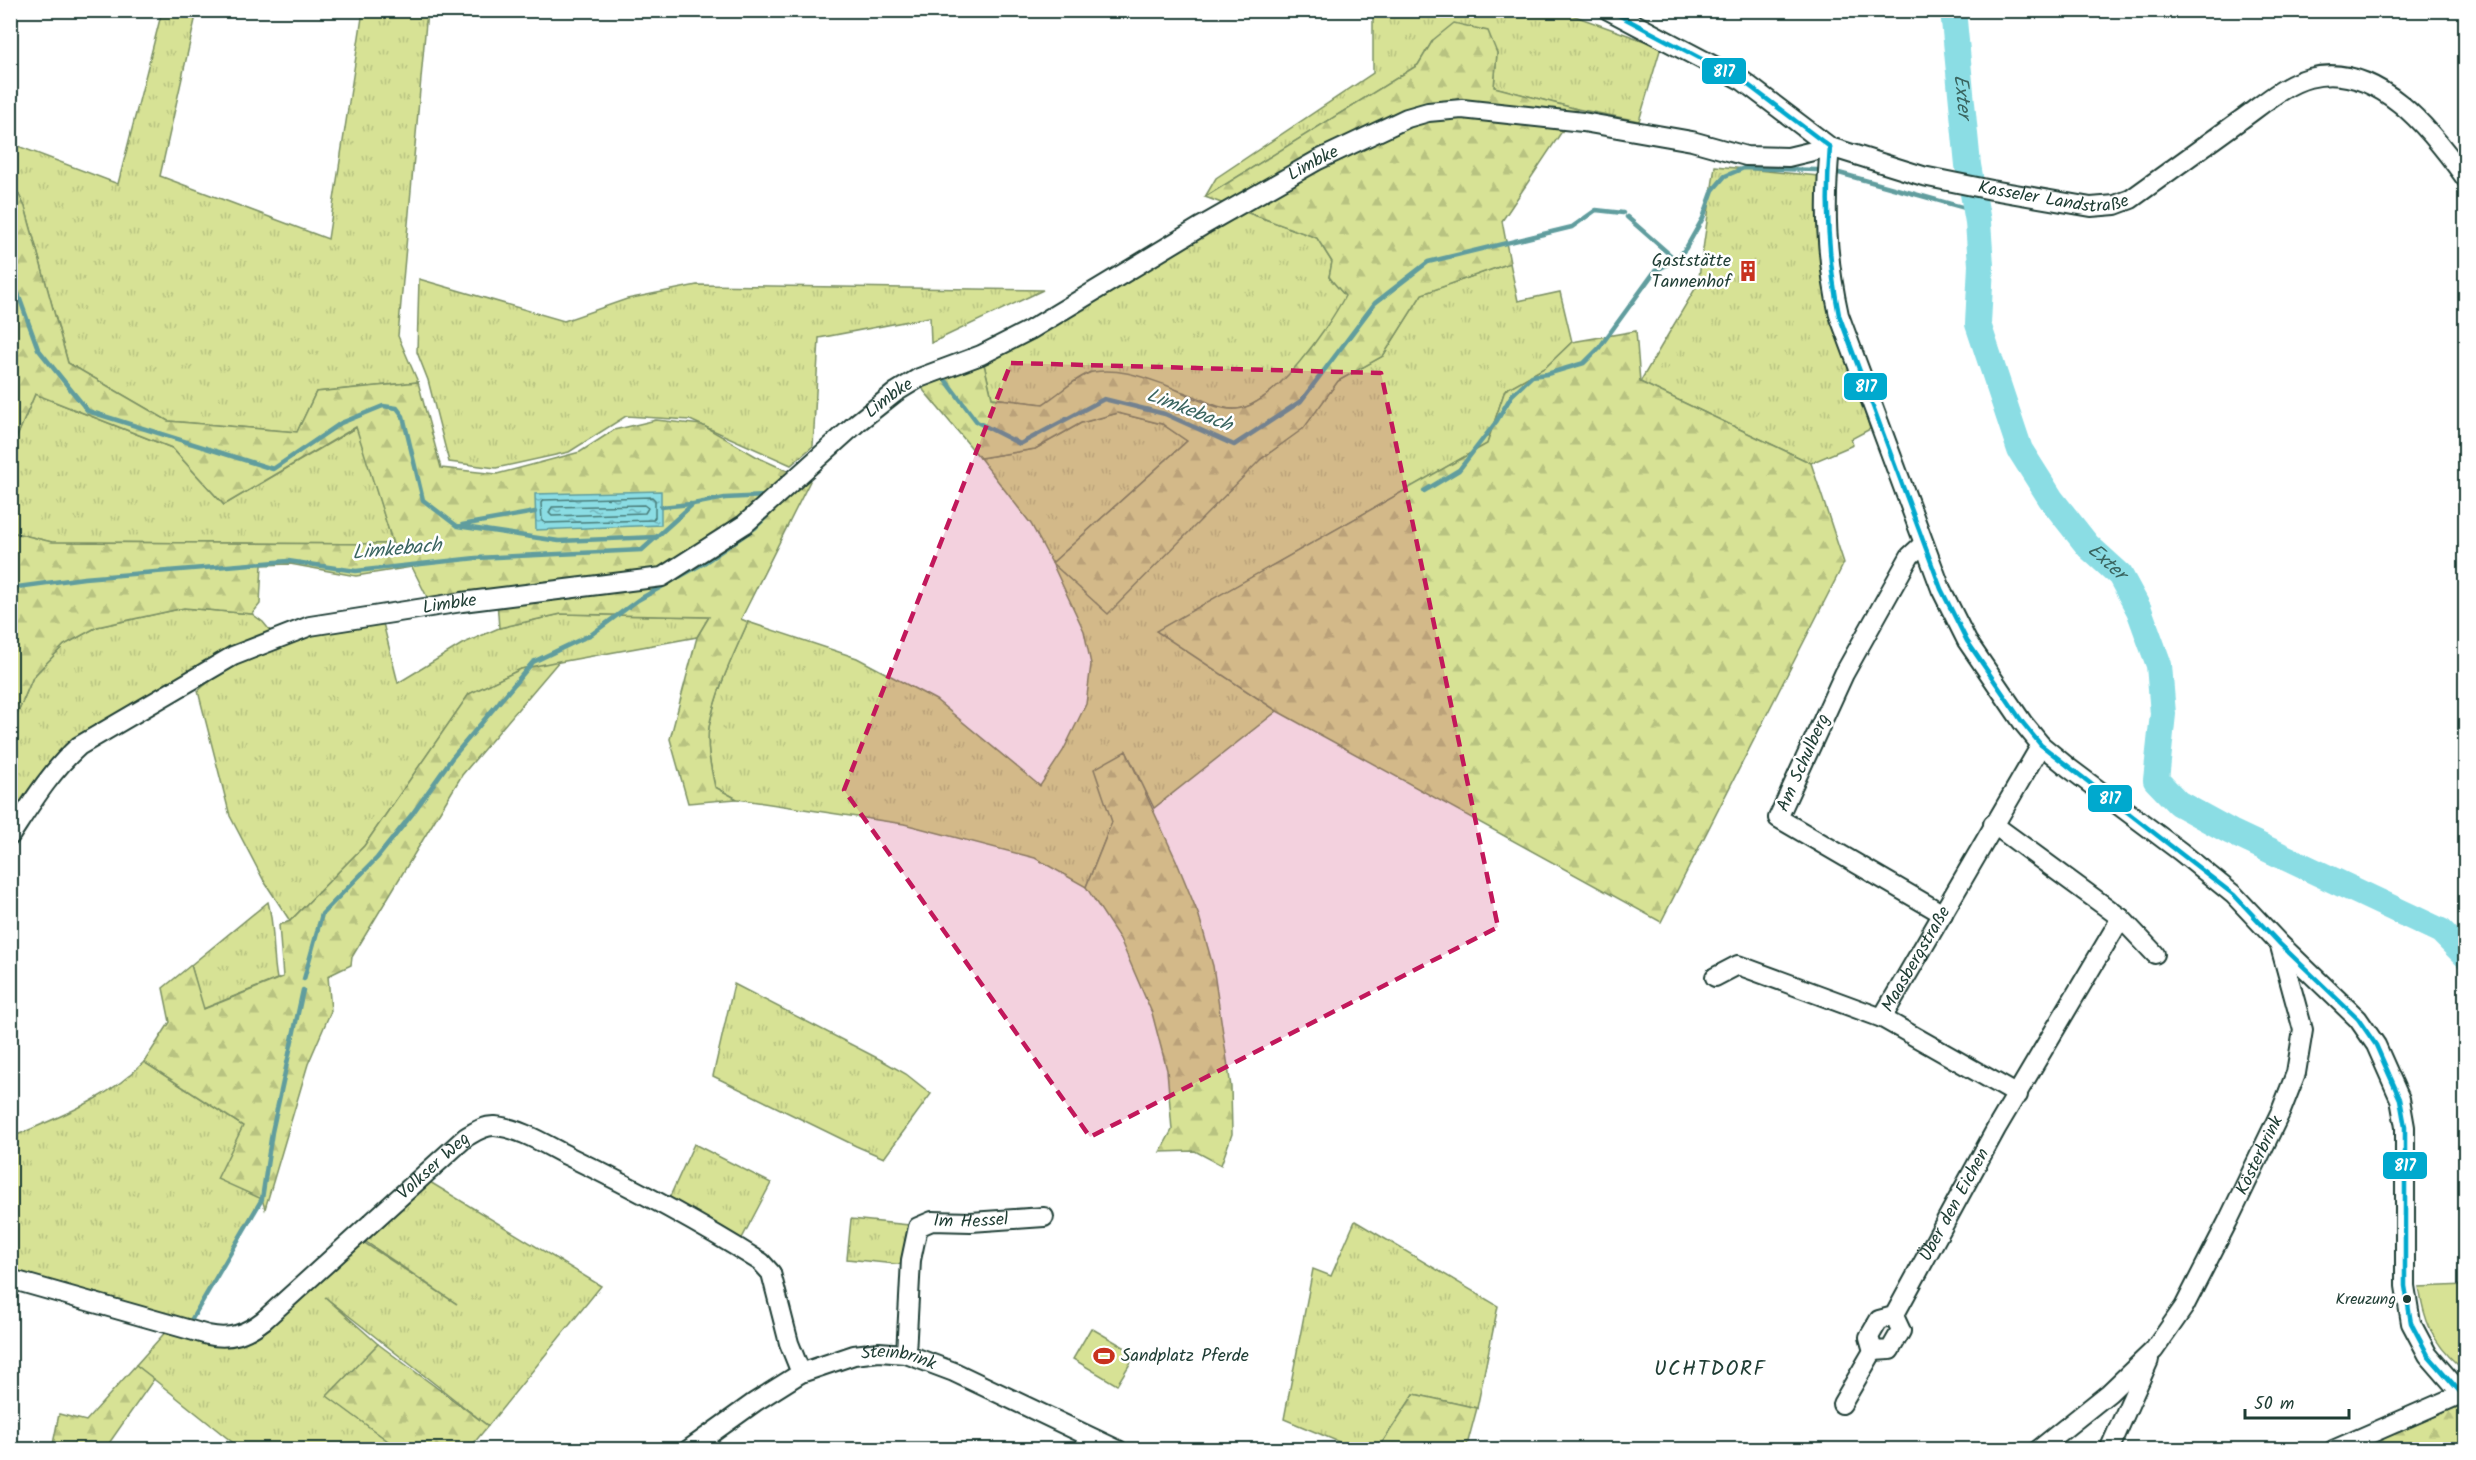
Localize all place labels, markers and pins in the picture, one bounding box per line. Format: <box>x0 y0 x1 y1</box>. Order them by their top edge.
place label: Gaststätte Tannenhof <box>1651 247 1733 297</box>
building icon: Gaststätte Tannenhof <box>1736 259 1760 283</box>
place label: Kreuzung <box>2335 1287 2396 1312</box>
marker: Kreuzung <box>2401 1293 2413 1305</box>
place label: Sandplatz Pferde <box>1121 1342 1249 1371</box>
sports icon: Sandplatz Pferde <box>1092 1344 1116 1368</box>

